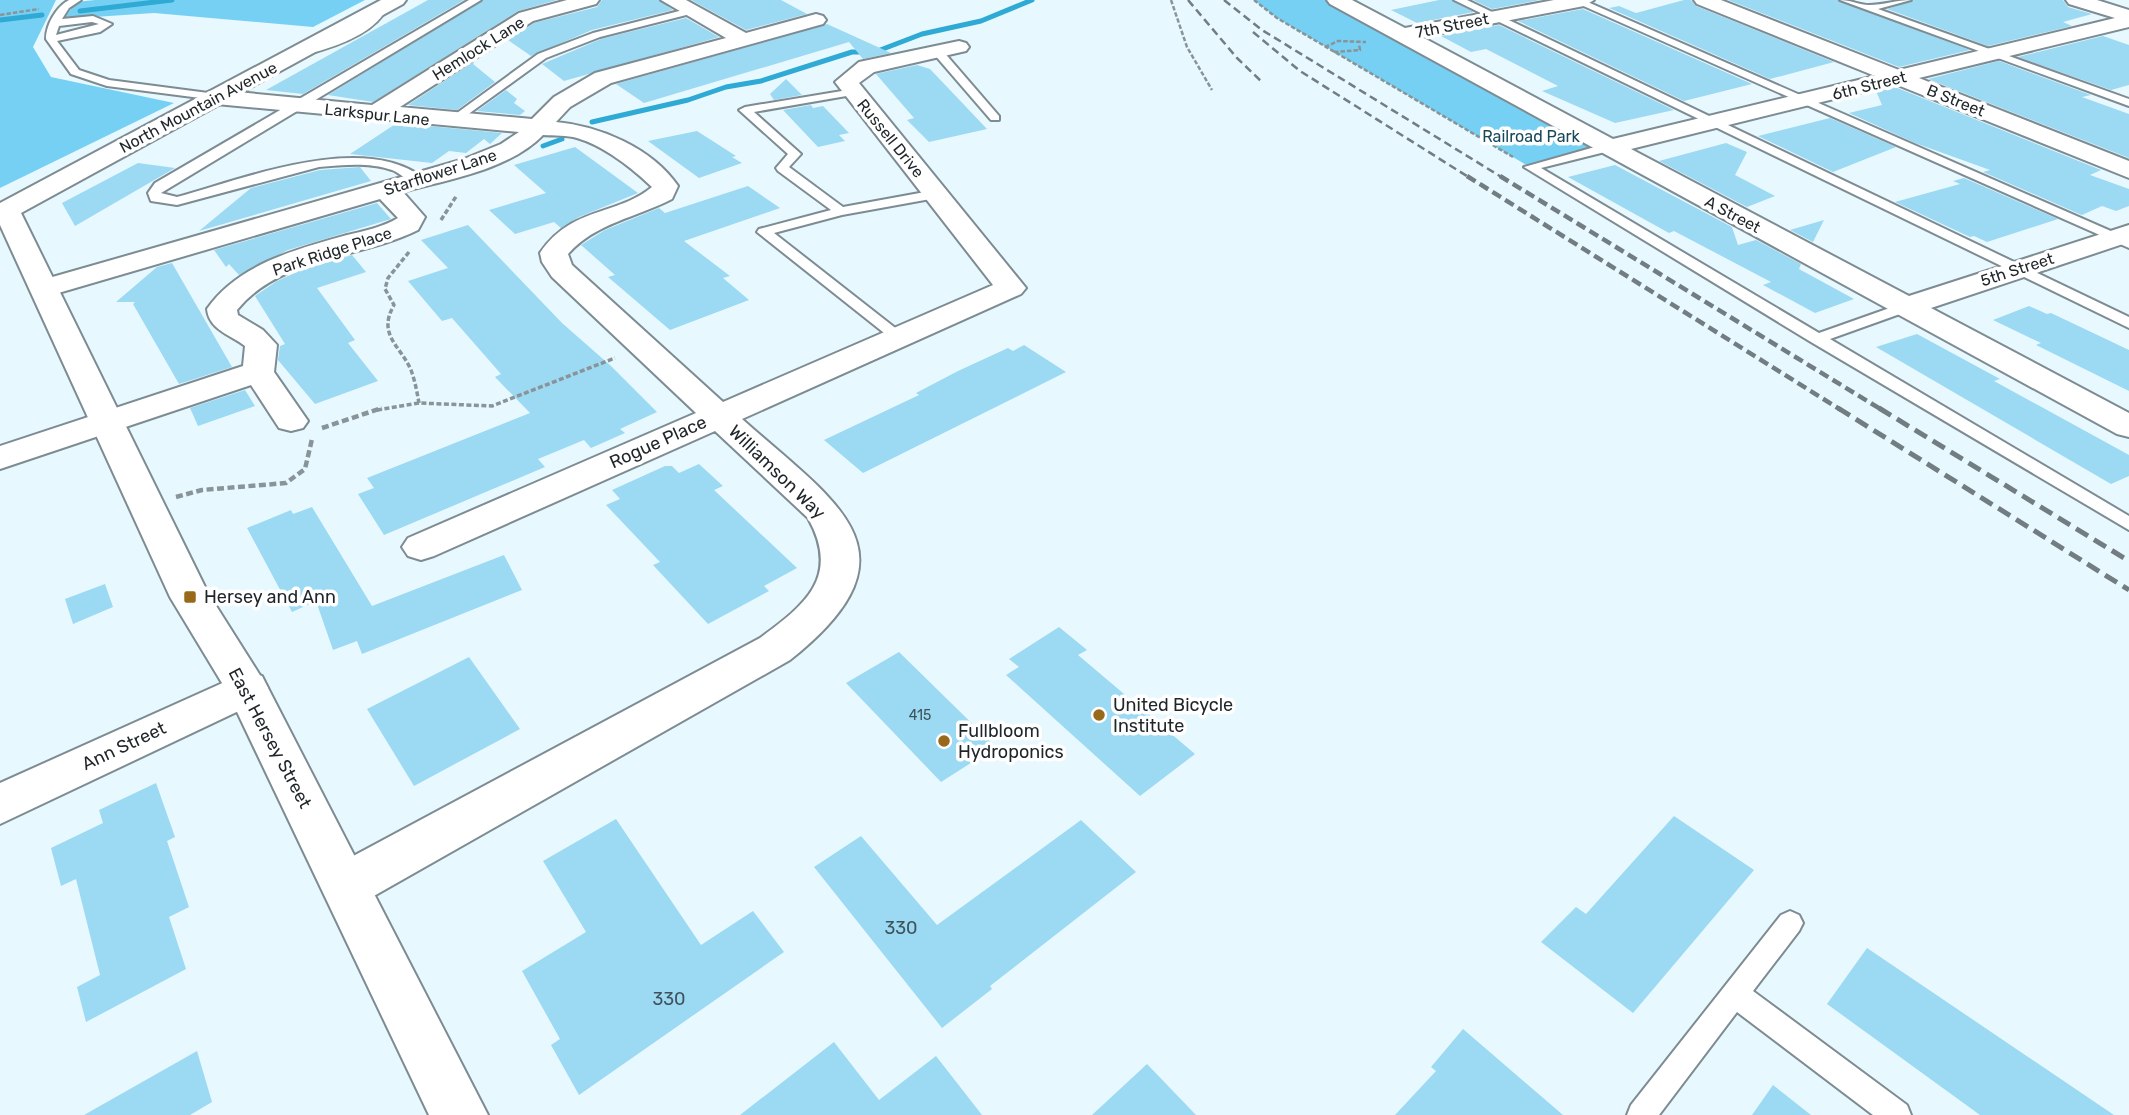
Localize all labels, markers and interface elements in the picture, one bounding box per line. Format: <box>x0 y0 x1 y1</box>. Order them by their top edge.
street label: 7th Street <box>1414 9 1490 42</box>
street label: Hemlock Lane <box>429 13 528 84</box>
street label: North Mountain Avenue <box>116 58 280 157</box>
street label: 6th Street <box>1830 67 1908 104</box>
street label: B Street <box>1924 80 1988 121</box>
street label: Russell Drive <box>853 95 928 181</box>
street label: Larkspur Lane <box>324 100 430 129</box>
park label: Railroad Park <box>1482 127 1581 146</box>
street label: Starflower Lane <box>381 145 499 200</box>
street label: A Street <box>1702 192 1764 237</box>
street label: Park Ridge Place <box>270 223 394 280</box>
street label: 5th Street <box>1978 249 2056 290</box>
street label: Rogue Place <box>606 411 710 473</box>
street label: Williamson Way <box>724 420 830 524</box>
place label: Hersey and Ann <box>204 586 336 608</box>
marker: Hersey and Ann <box>182 589 198 605</box>
street label: East Hersey Street <box>224 664 316 812</box>
place label: United Bicycle Institute <box>1113 694 1233 737</box>
house number: 415 <box>909 707 931 724</box>
marker: United Bicycle Institute <box>1091 707 1107 723</box>
street label: Ann Street <box>78 717 170 775</box>
place label: Fullbloom Hydroponics <box>958 720 1064 763</box>
marker: Fullbloom Hydroponics <box>936 733 952 749</box>
house number: 330 <box>884 917 918 939</box>
house number: 330 <box>652 988 686 1010</box>

